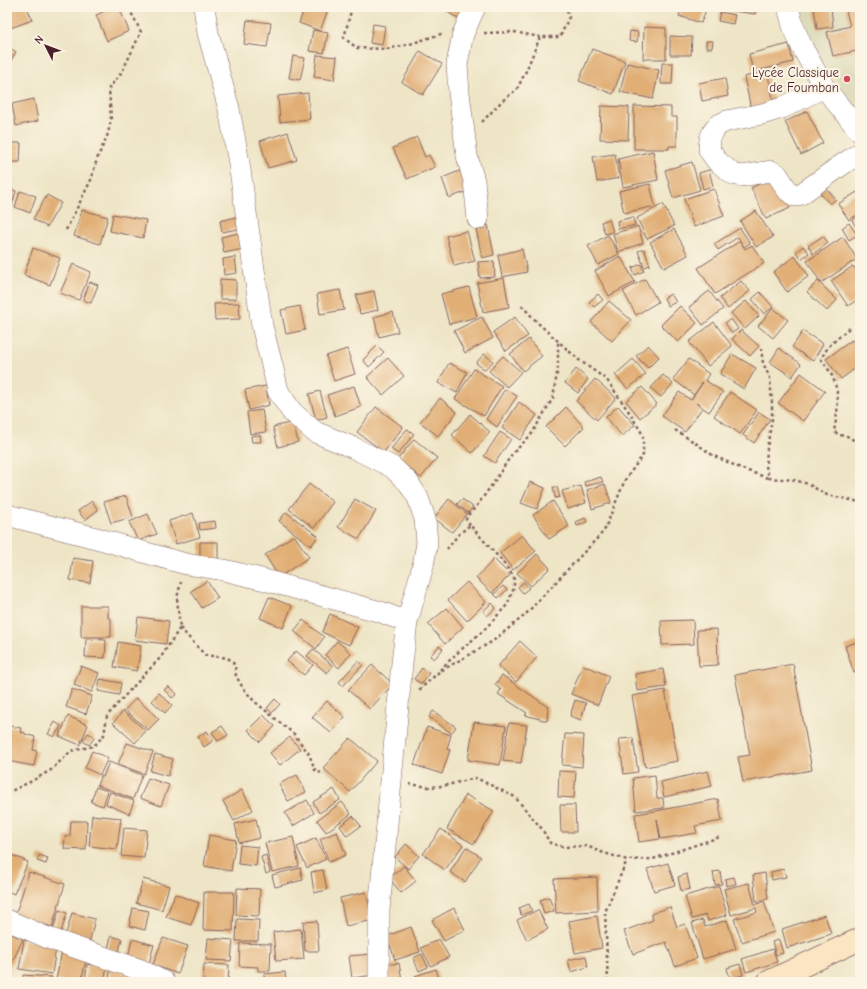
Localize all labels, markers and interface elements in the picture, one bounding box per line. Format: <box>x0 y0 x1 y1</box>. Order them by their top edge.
north arrow <box>26 26 66 66</box>
text: N <box>32 33 46 47</box>
place label: Lycée Classique de Foumban <box>752 65 839 95</box>
marker: Lycée Classique de Foumban <box>842 74 852 84</box>

